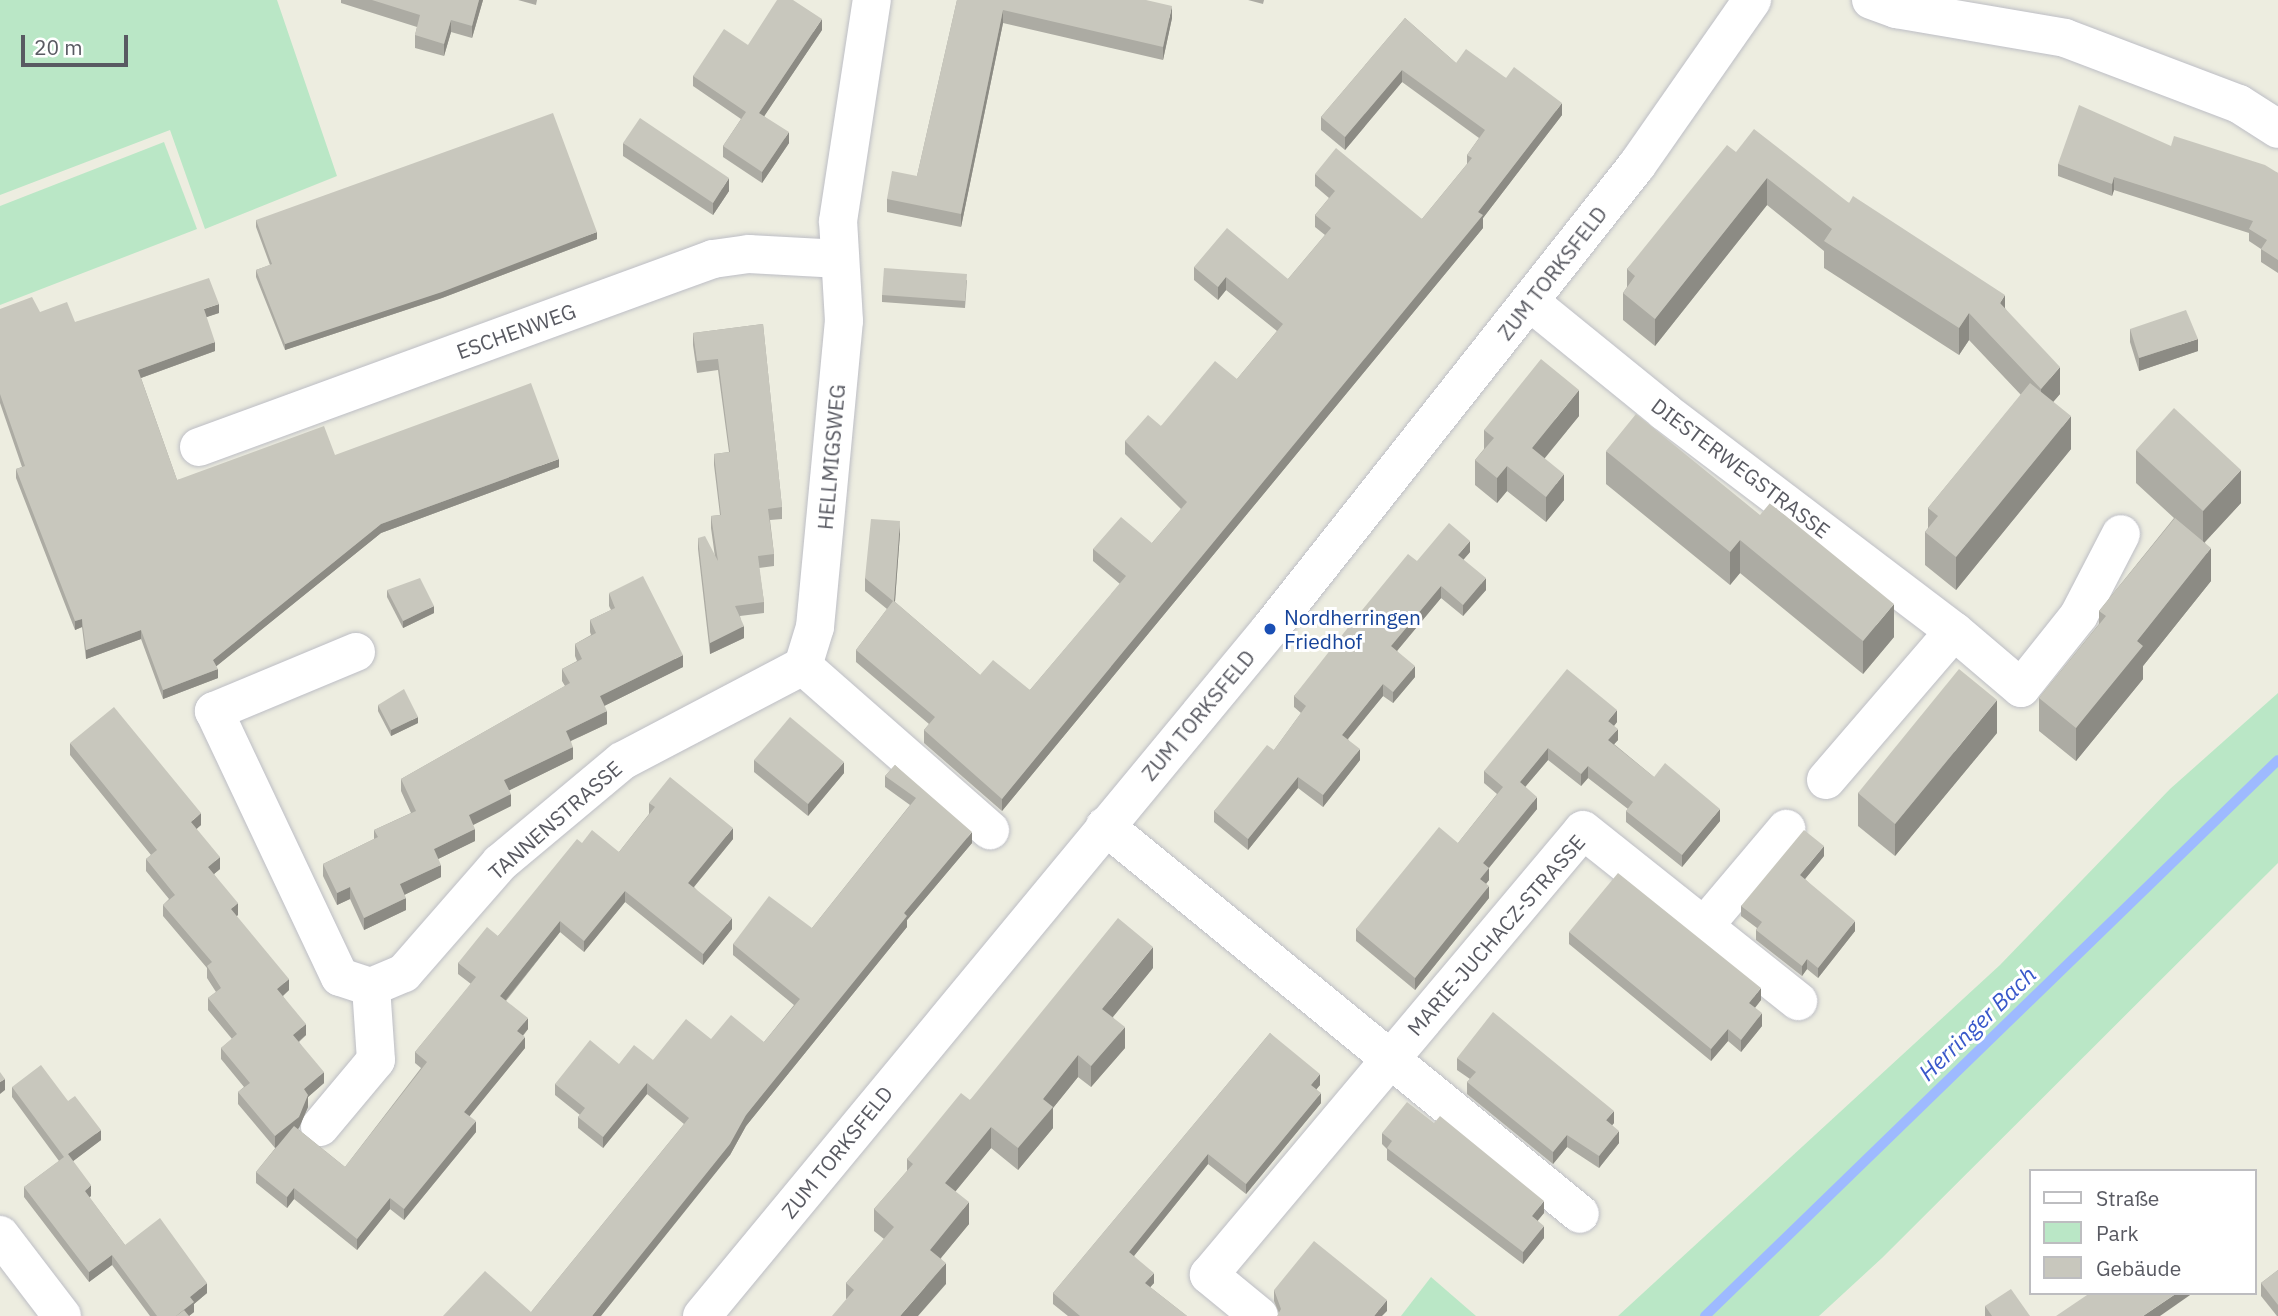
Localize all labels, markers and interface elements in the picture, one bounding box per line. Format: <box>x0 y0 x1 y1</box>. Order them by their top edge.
scale bar <box>24 21 131 65</box>
text: 20 m <box>34 33 83 61</box>
street label: ZUM TORKSFELD <box>1492 201 1612 345</box>
street label: ESCHENWEG <box>453 298 579 364</box>
street label: HELLMIGSWEG <box>812 383 850 531</box>
street label: DIESTERWEGSTRASSE <box>1647 393 1835 543</box>
place label: Nordherringen Friedhof <box>1284 604 1421 654</box>
marker: Nordherringen Friedhof <box>1262 621 1278 637</box>
street label: ZUM TORKSFELD <box>1136 645 1260 785</box>
street label: TANNENSTRASSE <box>483 755 627 885</box>
street label: MARIE-JUCHACZ-STRASSE <box>1402 829 1590 1041</box>
water label: Herringer Bach <box>1913 960 2041 1086</box>
street label: ZUM TORKSFELD <box>776 1081 898 1223</box>
legend <box>2030 1169 2257 1295</box>
text: Straße <box>2096 1184 2159 1212</box>
text: Park <box>2096 1219 2139 1247</box>
text: Gebäude <box>2096 1254 2181 1282</box>

